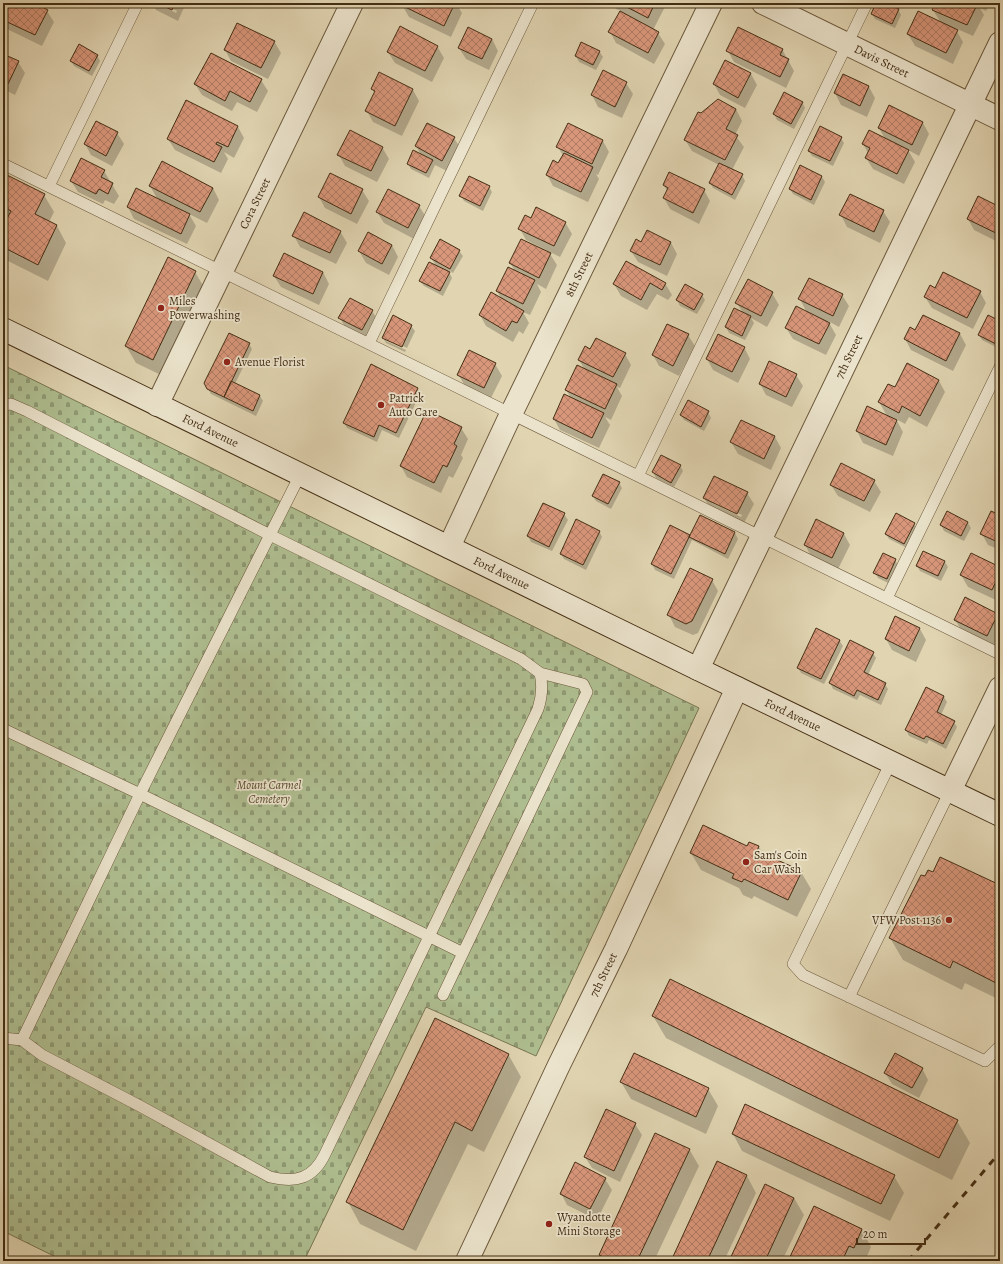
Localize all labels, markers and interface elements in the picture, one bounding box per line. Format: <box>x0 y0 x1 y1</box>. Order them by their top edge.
street label: Davis Street <box>851 41 912 81</box>
street label: Cora Street <box>235 175 274 232</box>
street label: 8th Street <box>561 249 597 300</box>
place label: Miles Powerwashing <box>169 293 240 323</box>
marker: Miles Powerwashing <box>156 303 166 313</box>
street label: 7th Street <box>831 332 866 381</box>
place label: Avenue Florist <box>234 354 305 370</box>
marker: Avenue Florist <box>222 357 232 367</box>
place label: Patrick Auto Care <box>388 390 438 420</box>
marker: Patrick Auto Care <box>376 400 386 410</box>
street label: Ford Avenue <box>180 410 241 451</box>
street label: Ford Avenue <box>471 552 532 593</box>
street label: Ford Avenue <box>762 694 824 735</box>
park label: Mount Carmel Cemetery <box>237 777 301 807</box>
place label: Sam's Coin Car Wash <box>754 847 808 877</box>
marker: Sam's Coin Car Wash <box>741 857 751 867</box>
place label: VFW Post 1136 <box>871 912 941 928</box>
marker: VFW Post 1136 <box>944 915 954 925</box>
street label: 7th Street <box>586 950 621 1000</box>
place label: Wyandotte Mini Storage <box>556 1209 621 1239</box>
marker: Wyandotte Mini Storage <box>544 1219 554 1229</box>
scale bar <box>857 1220 925 1246</box>
text: 20 m <box>863 1226 887 1242</box>

